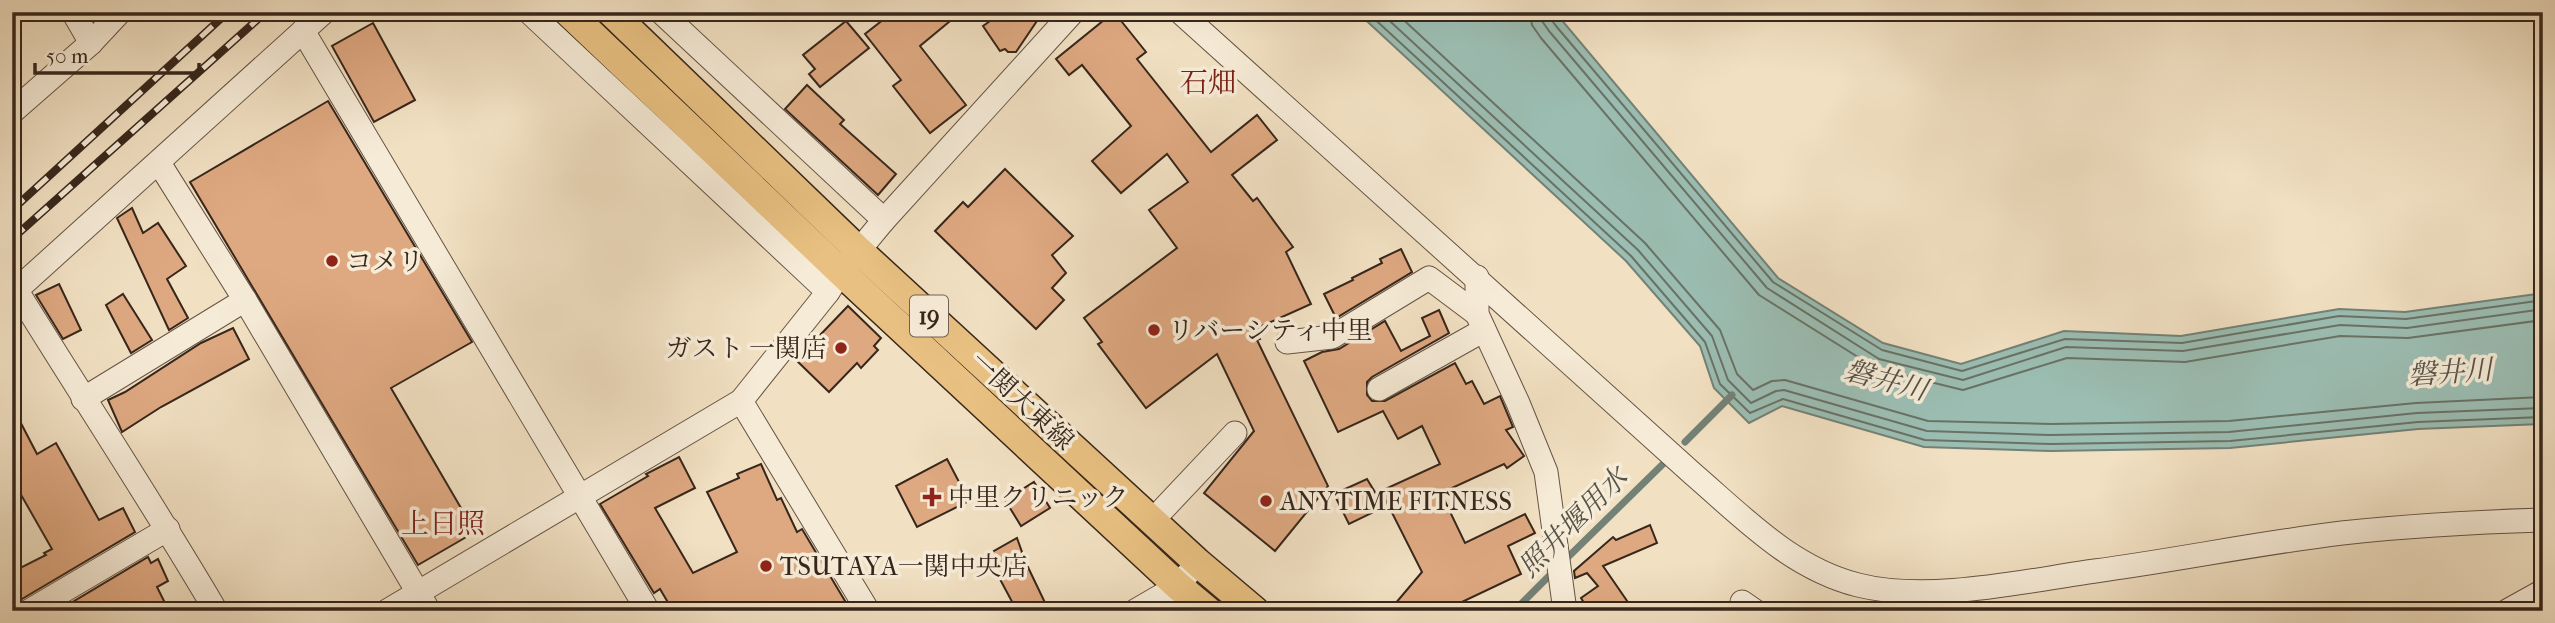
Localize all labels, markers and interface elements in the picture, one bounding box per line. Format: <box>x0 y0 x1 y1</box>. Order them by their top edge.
scale bar <box>35 32 200 76</box>
text: 50 m <box>46 44 89 68</box>
district label: 石畑 <box>1180 66 1236 99</box>
place label: コメリ <box>346 246 424 277</box>
marker: コメリ <box>324 253 340 269</box>
road number: 19 <box>910 296 948 337</box>
place label: リバーシティ中里 <box>1168 315 1373 346</box>
marker: リバーシティ中里 <box>1146 322 1162 338</box>
place label: ガスト 一関店 <box>665 333 827 364</box>
marker: ガスト 一関店 <box>833 340 849 356</box>
street label: 一関大東線 <box>964 345 1080 457</box>
water label: 磐井川 <box>2407 352 2496 391</box>
water label: 磐井川 <box>1841 353 1934 408</box>
water label: 照井堰用水 <box>1512 459 1636 583</box>
place label: 中里クリニック <box>948 482 1128 513</box>
place label: ANYTIME FITNESS <box>1279 486 1512 517</box>
marker: 中里クリニック <box>922 487 942 507</box>
marker: ANYTIME FITNESS <box>1258 493 1274 509</box>
district label: 上日照 <box>401 507 485 540</box>
place label: TSUTAYA一関中央店 <box>780 551 1028 582</box>
marker: TSUTAYA一関中央店 <box>758 558 774 574</box>

